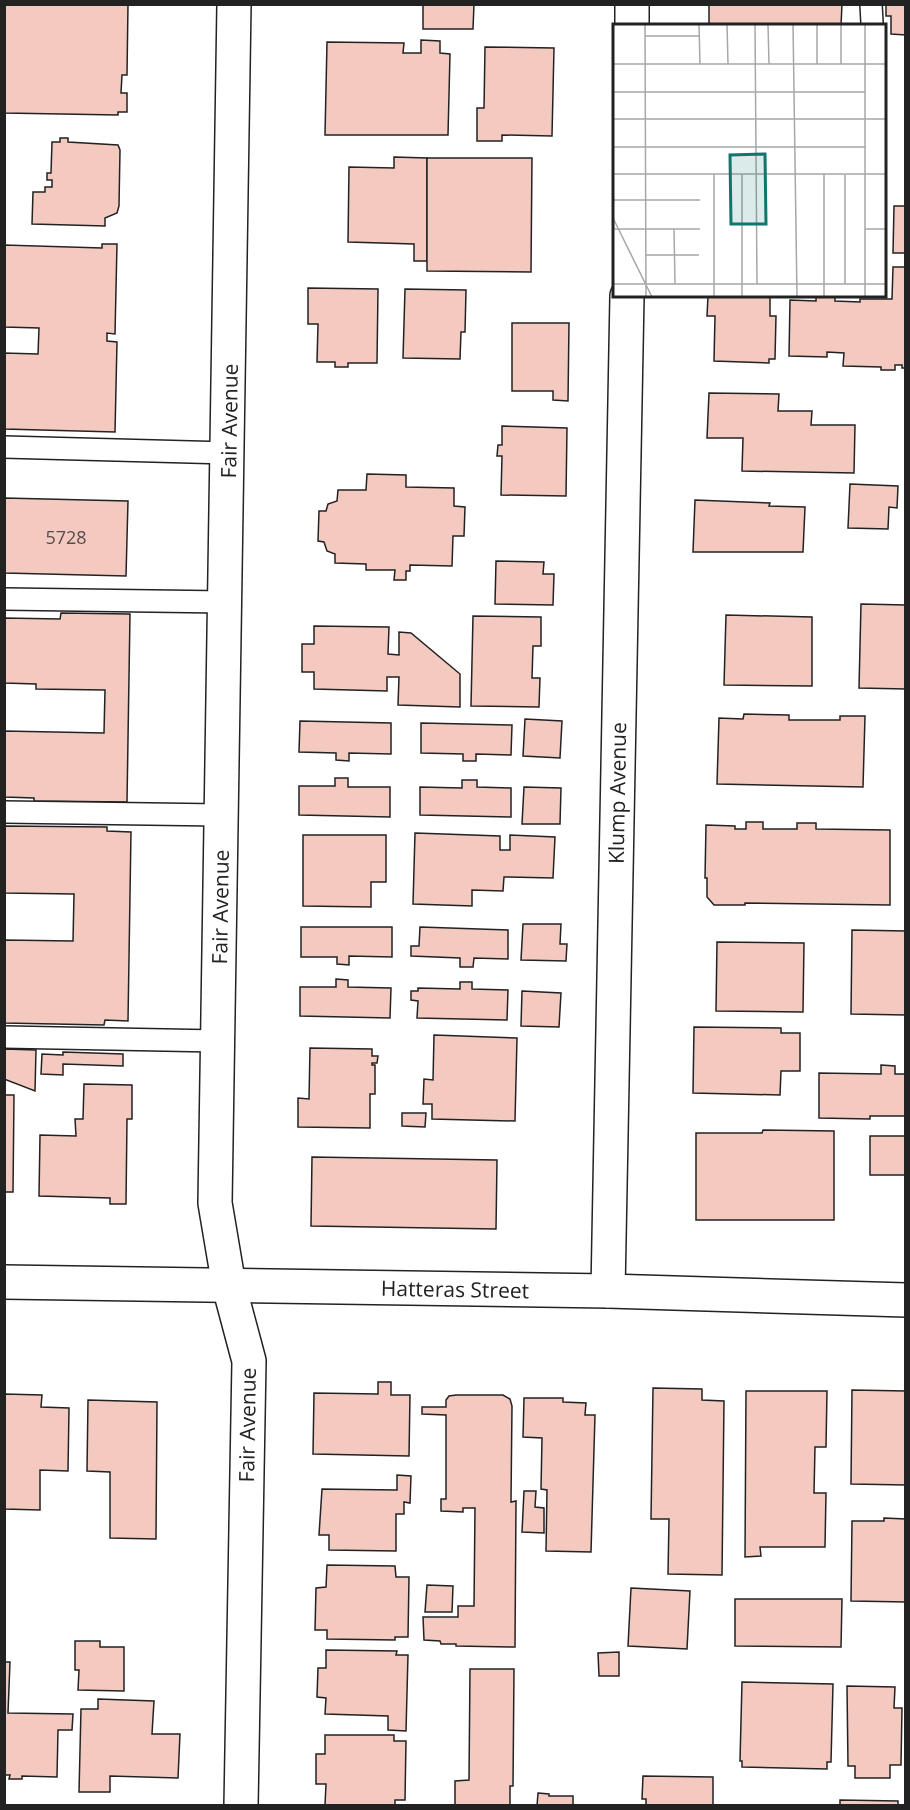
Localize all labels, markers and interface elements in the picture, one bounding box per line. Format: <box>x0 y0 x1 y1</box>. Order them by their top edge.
inset map <box>613 24 886 297</box>
street label: Fair Avenue <box>214 363 244 479</box>
house number: 5728 <box>45 525 87 549</box>
street label: Klump Avenue <box>602 722 632 864</box>
street label: Fair Avenue <box>205 849 235 965</box>
street label: Hatteras Street <box>381 1274 529 1304</box>
street label: Fair Avenue <box>232 1367 262 1483</box>

